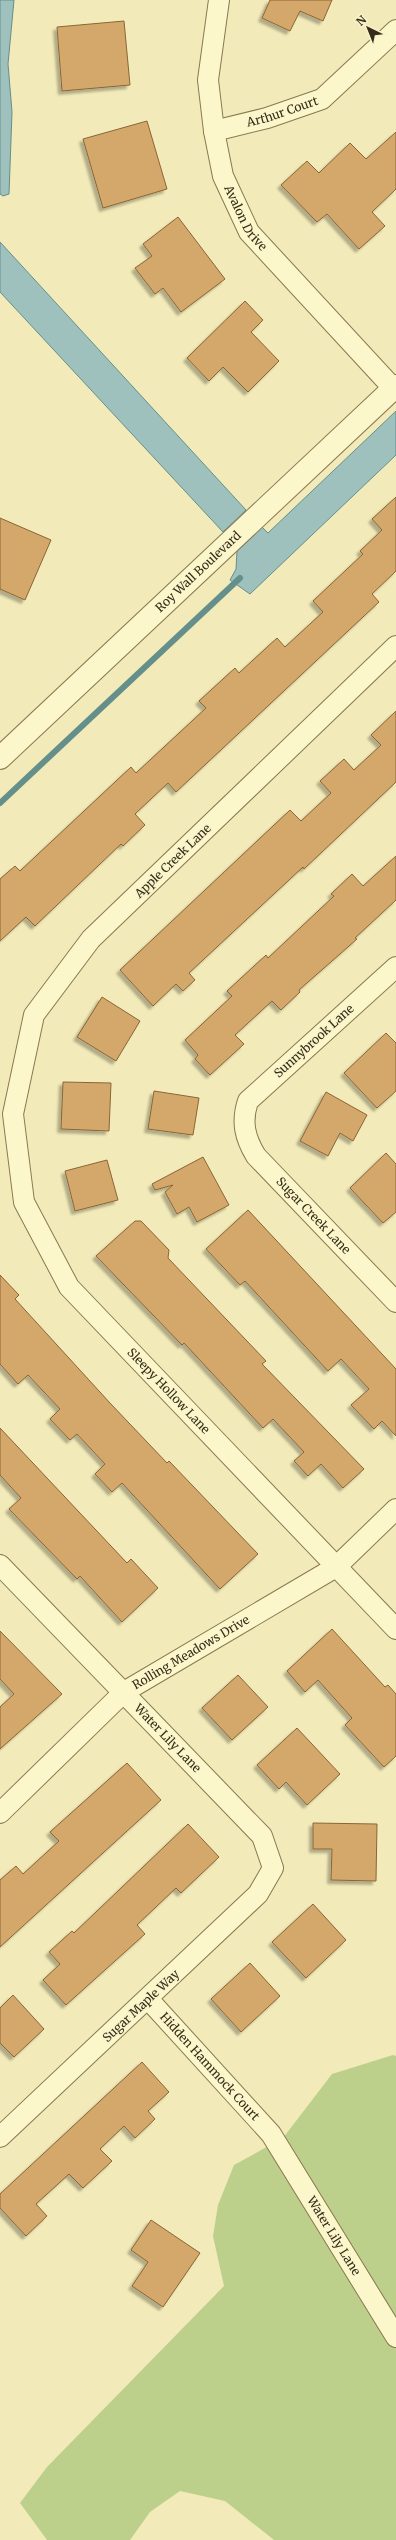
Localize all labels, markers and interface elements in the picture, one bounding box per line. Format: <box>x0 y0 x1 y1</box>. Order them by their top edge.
north arrow <box>348 8 388 48</box>
text: N <box>353 12 369 29</box>
street label: Arthur Court <box>244 93 320 130</box>
street label: Avalon Drive <box>221 182 271 254</box>
street label: Roy Wall Boulevard <box>152 528 244 615</box>
street label: Apple Creek Lane <box>131 820 214 902</box>
street label: Sunnybrook Lane <box>271 1001 357 1080</box>
street label: Sugar Creek Lane <box>273 1174 354 1257</box>
street label: Sleepy Hollow Lane <box>124 1345 213 1437</box>
street label: Rolling Meadows Drive <box>129 1612 252 1692</box>
street label: Water Lily Lane <box>131 1700 204 1775</box>
street label: Sugar Maple Way <box>99 1966 182 2045</box>
street label: Hidden Hammock Court <box>157 2009 263 2124</box>
street label: Water Lily Lane <box>304 2193 364 2278</box>

